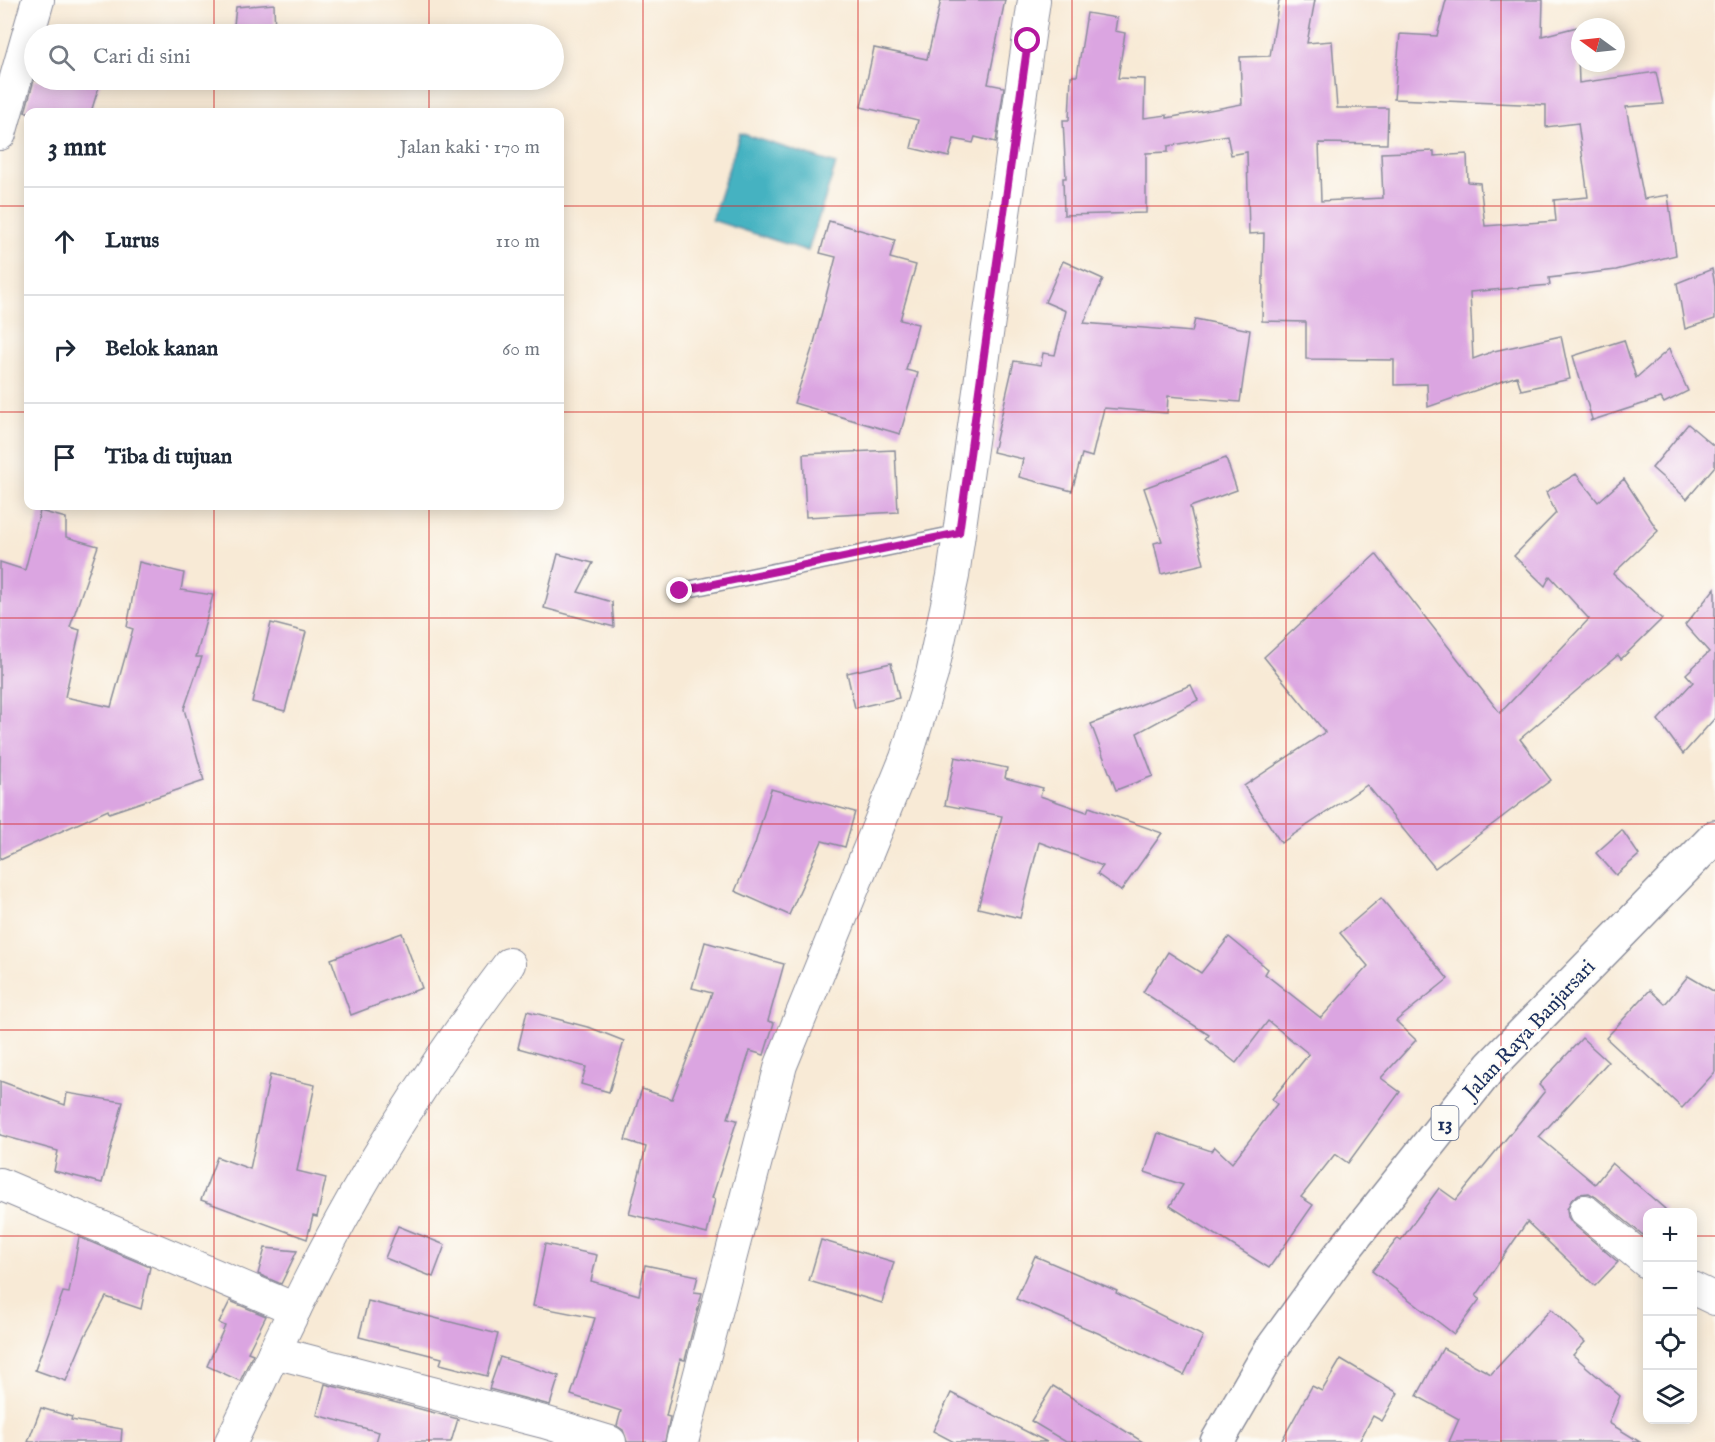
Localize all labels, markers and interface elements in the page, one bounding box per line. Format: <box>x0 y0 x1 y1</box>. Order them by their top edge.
north arrow <box>1571 18 1625 72</box>
search box <box>24 24 564 90</box>
route start <box>1014 27 1040 53</box>
icon: search <box>45 41 78 74</box>
text: Cari di sini <box>93 43 191 71</box>
text: 3 mnt <box>48 131 106 164</box>
text: Jalan kaki · 170 m <box>400 135 540 160</box>
icon: ahead <box>48 225 81 258</box>
text: Lurus <box>105 227 159 255</box>
text: 110 m <box>496 229 540 254</box>
icon: right <box>48 333 81 366</box>
text: Belok kanan <box>105 335 218 363</box>
text: 60 m <box>502 337 540 362</box>
icon: arrive <box>48 441 81 474</box>
text: Tiba di tujuan <box>105 443 232 471</box>
route end <box>666 577 692 603</box>
street label: Jalan Raya Banjarsari <box>1457 954 1602 1107</box>
road number: 13 <box>1432 1106 1458 1140</box>
map controls <box>1643 1208 1697 1424</box>
button: + <box>1643 1208 1697 1262</box>
button: − <box>1643 1262 1697 1316</box>
button: locate <box>1643 1316 1697 1370</box>
button: layers <box>1643 1370 1697 1424</box>

